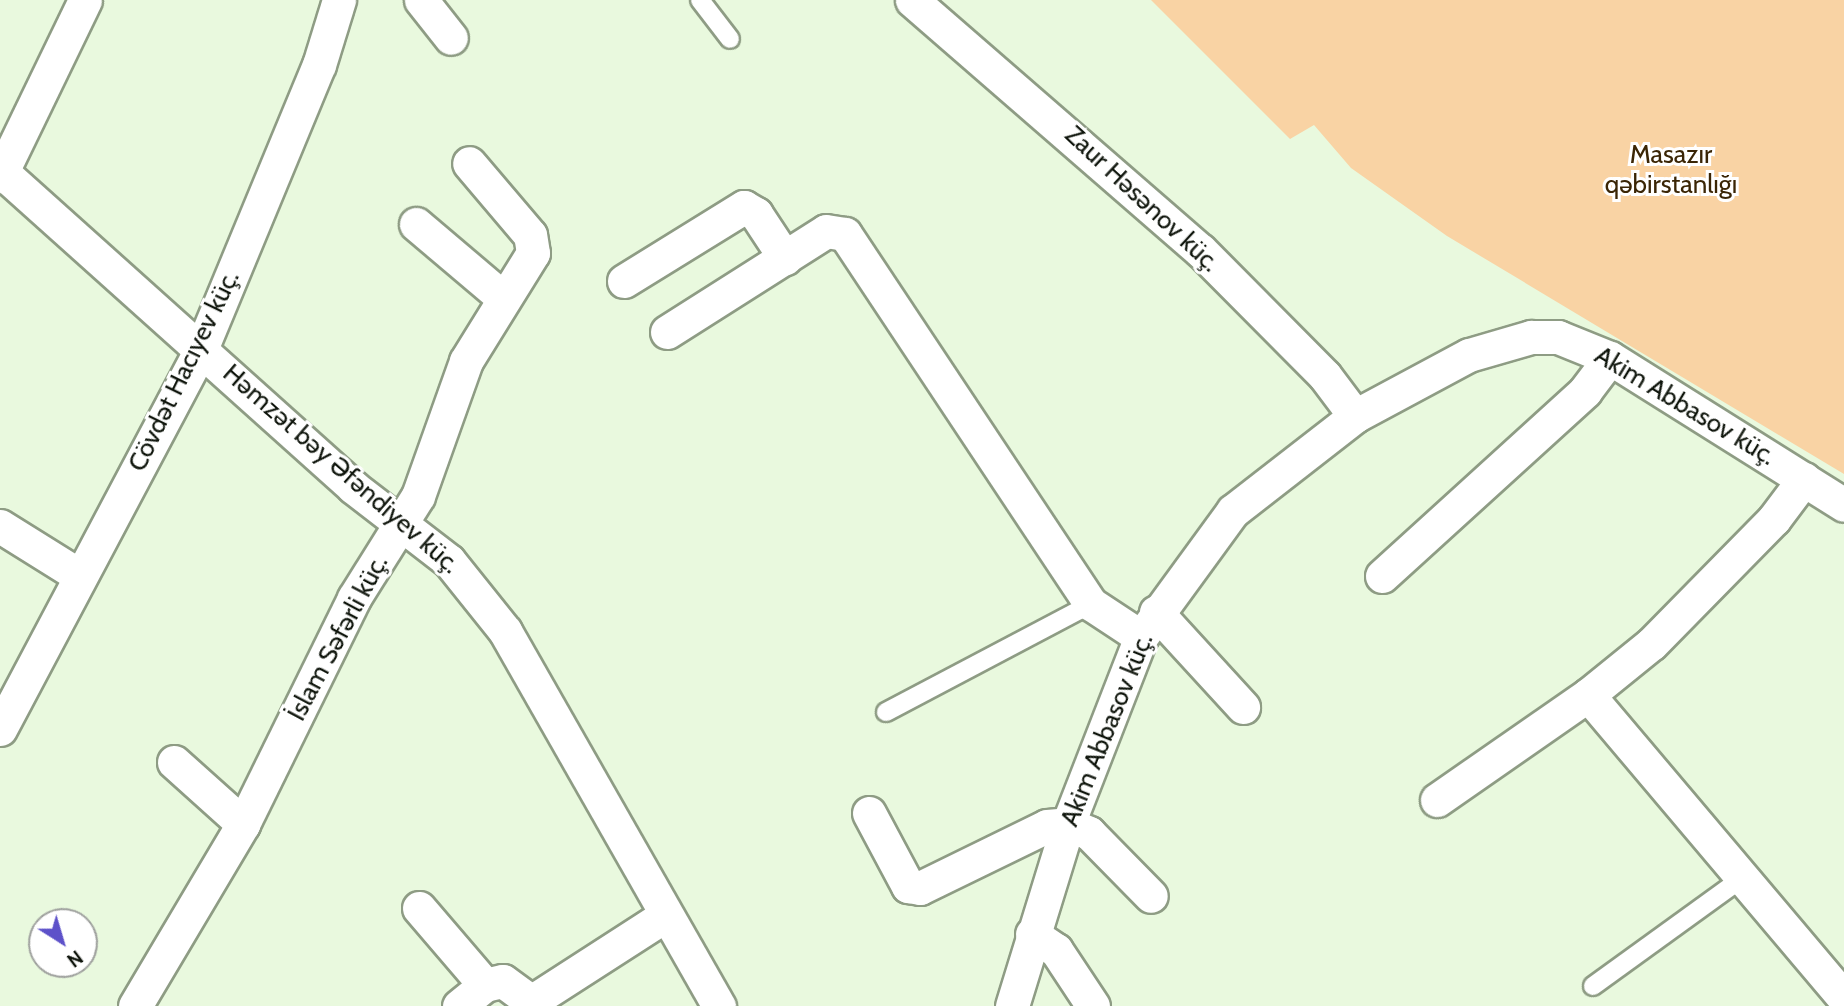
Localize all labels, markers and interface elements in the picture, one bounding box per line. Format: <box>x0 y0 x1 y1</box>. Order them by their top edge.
street label: Zaur Həsənov küç. <box>1058 120 1226 278</box>
park label: Masazır qəbirstanlığı <box>1605 139 1737 200</box>
street label: Cövdət Hacıyev küç. <box>122 265 246 477</box>
street label: Akim Abbasov küç. <box>1589 340 1781 472</box>
street label: Həmzət bəy Əfəndiyev küç. <box>216 358 466 580</box>
street label: İslam Səfərli küç. <box>281 550 395 726</box>
street label: Akim Abbasov küç. <box>1054 629 1160 831</box>
north arrow <box>28 908 98 978</box>
text: N <box>62 945 87 972</box>

